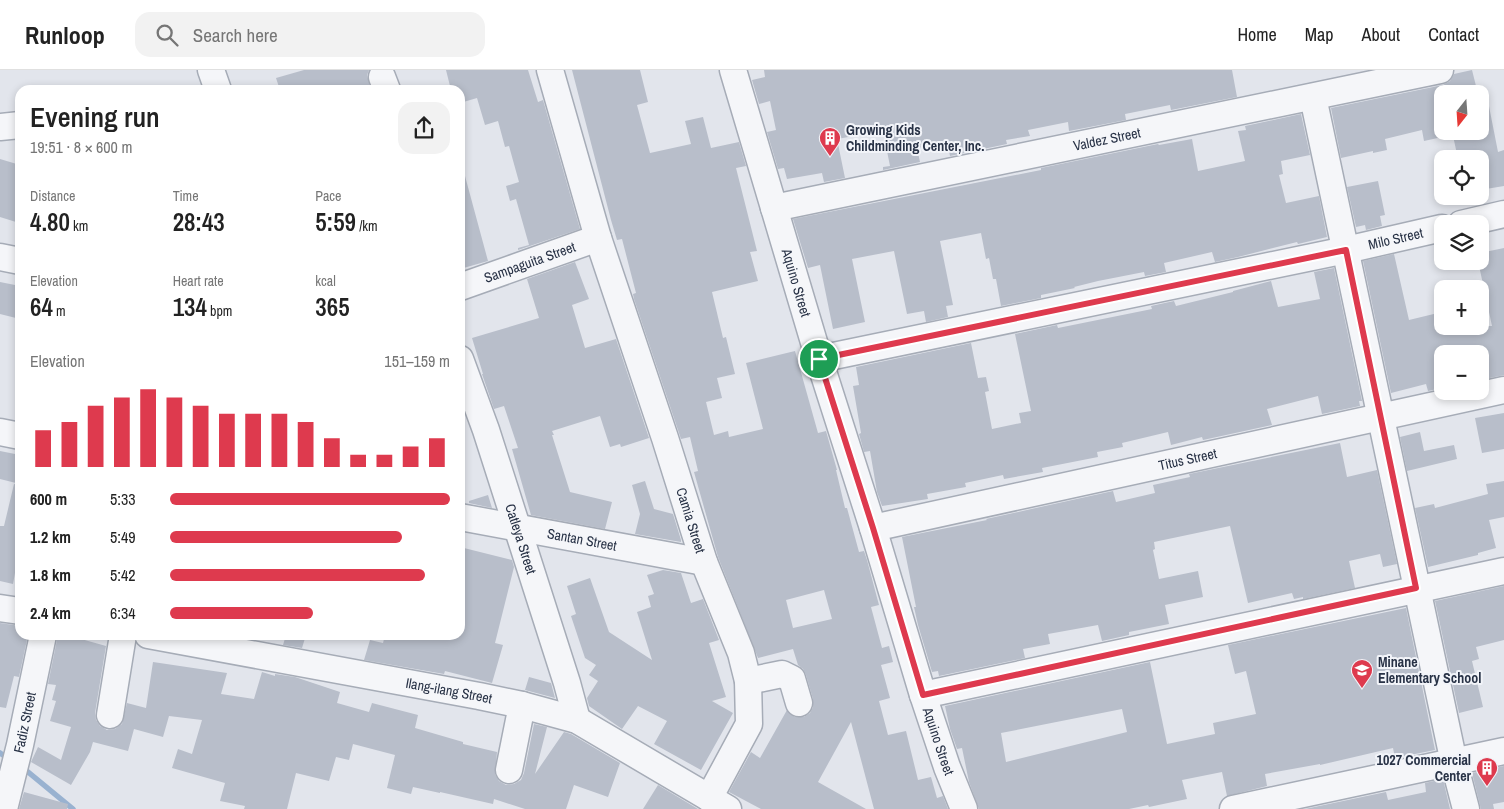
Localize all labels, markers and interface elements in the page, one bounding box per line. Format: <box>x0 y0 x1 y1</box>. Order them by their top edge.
search box <box>135 12 485 57</box>
text: Runloop <box>25 19 105 51</box>
icon: search <box>153 21 181 49</box>
text: Search here <box>193 22 278 48</box>
text: Home <box>1237 22 1277 47</box>
text: Map <box>1305 22 1334 47</box>
text: About <box>1362 22 1400 47</box>
text: Contact <box>1428 22 1479 47</box>
north arrow <box>1434 85 1489 140</box>
map controls <box>1434 85 1489 400</box>
text: Evening run <box>30 98 160 136</box>
button: share <box>398 102 450 154</box>
place label: Growing Kids Childminding Center, Inc. <box>846 121 984 155</box>
street label: Valdez Street <box>1072 123 1142 155</box>
building icon: Growing Kids Childminding Center, Inc. <box>818 126 842 157</box>
text: 19:51 · 8 × 600 m <box>30 136 133 158</box>
button: locate <box>1434 150 1489 205</box>
text: Distance <box>30 187 75 205</box>
text: Time <box>173 187 199 205</box>
text: Pace <box>315 187 342 205</box>
text: 4.80 <box>30 205 70 239</box>
text: 28:43 <box>173 205 225 239</box>
text: 5:59 <box>315 205 356 239</box>
button: layers <box>1434 215 1489 270</box>
text: km <box>70 217 88 235</box>
text: /km <box>356 217 378 235</box>
street label: Milo Street <box>1366 224 1425 254</box>
street label: Sampaguita Street <box>482 238 578 287</box>
street label: Aquino Street <box>777 246 815 319</box>
text: Elevation <box>30 272 78 290</box>
text: Heart rate <box>173 272 224 290</box>
text: kcal <box>315 272 336 290</box>
button: + <box>1434 280 1489 335</box>
text: 64 <box>30 290 53 324</box>
text: 134 <box>173 290 207 324</box>
text: 365 <box>315 290 350 324</box>
text: m <box>53 302 66 320</box>
text: bpm <box>207 302 232 320</box>
pin <box>798 338 840 380</box>
icon: arrive <box>805 345 833 373</box>
button: − <box>1434 345 1489 400</box>
text: Elevation <box>30 350 85 372</box>
text: 151–159 m <box>384 350 450 372</box>
street label: Titus Street <box>1157 444 1218 474</box>
street label: Camia Street <box>672 485 710 555</box>
text: 600 m <box>30 488 67 510</box>
text: 5:33 <box>110 488 136 510</box>
street label: Catleya Street <box>501 501 541 576</box>
street label: Santan Street <box>546 524 618 555</box>
text: 1.2 km <box>30 526 71 548</box>
text: 5:49 <box>110 526 136 548</box>
text: 1.8 km <box>30 564 71 586</box>
text: 5:42 <box>110 564 136 586</box>
text: 2.4 km <box>30 602 71 624</box>
text: 6:34 <box>110 602 136 624</box>
place label: Minane Elementary School <box>1378 653 1481 687</box>
school or university icon: Minane Elementary School <box>1350 658 1374 689</box>
street label: Ilang-ilang Street <box>404 674 494 708</box>
street label: Fadiz Street <box>9 690 40 755</box>
street label: Aquino Street <box>918 704 958 778</box>
place label: 1027 Commercial Center <box>1377 751 1472 785</box>
building icon: 1027 Commercial Center <box>1475 756 1499 787</box>

